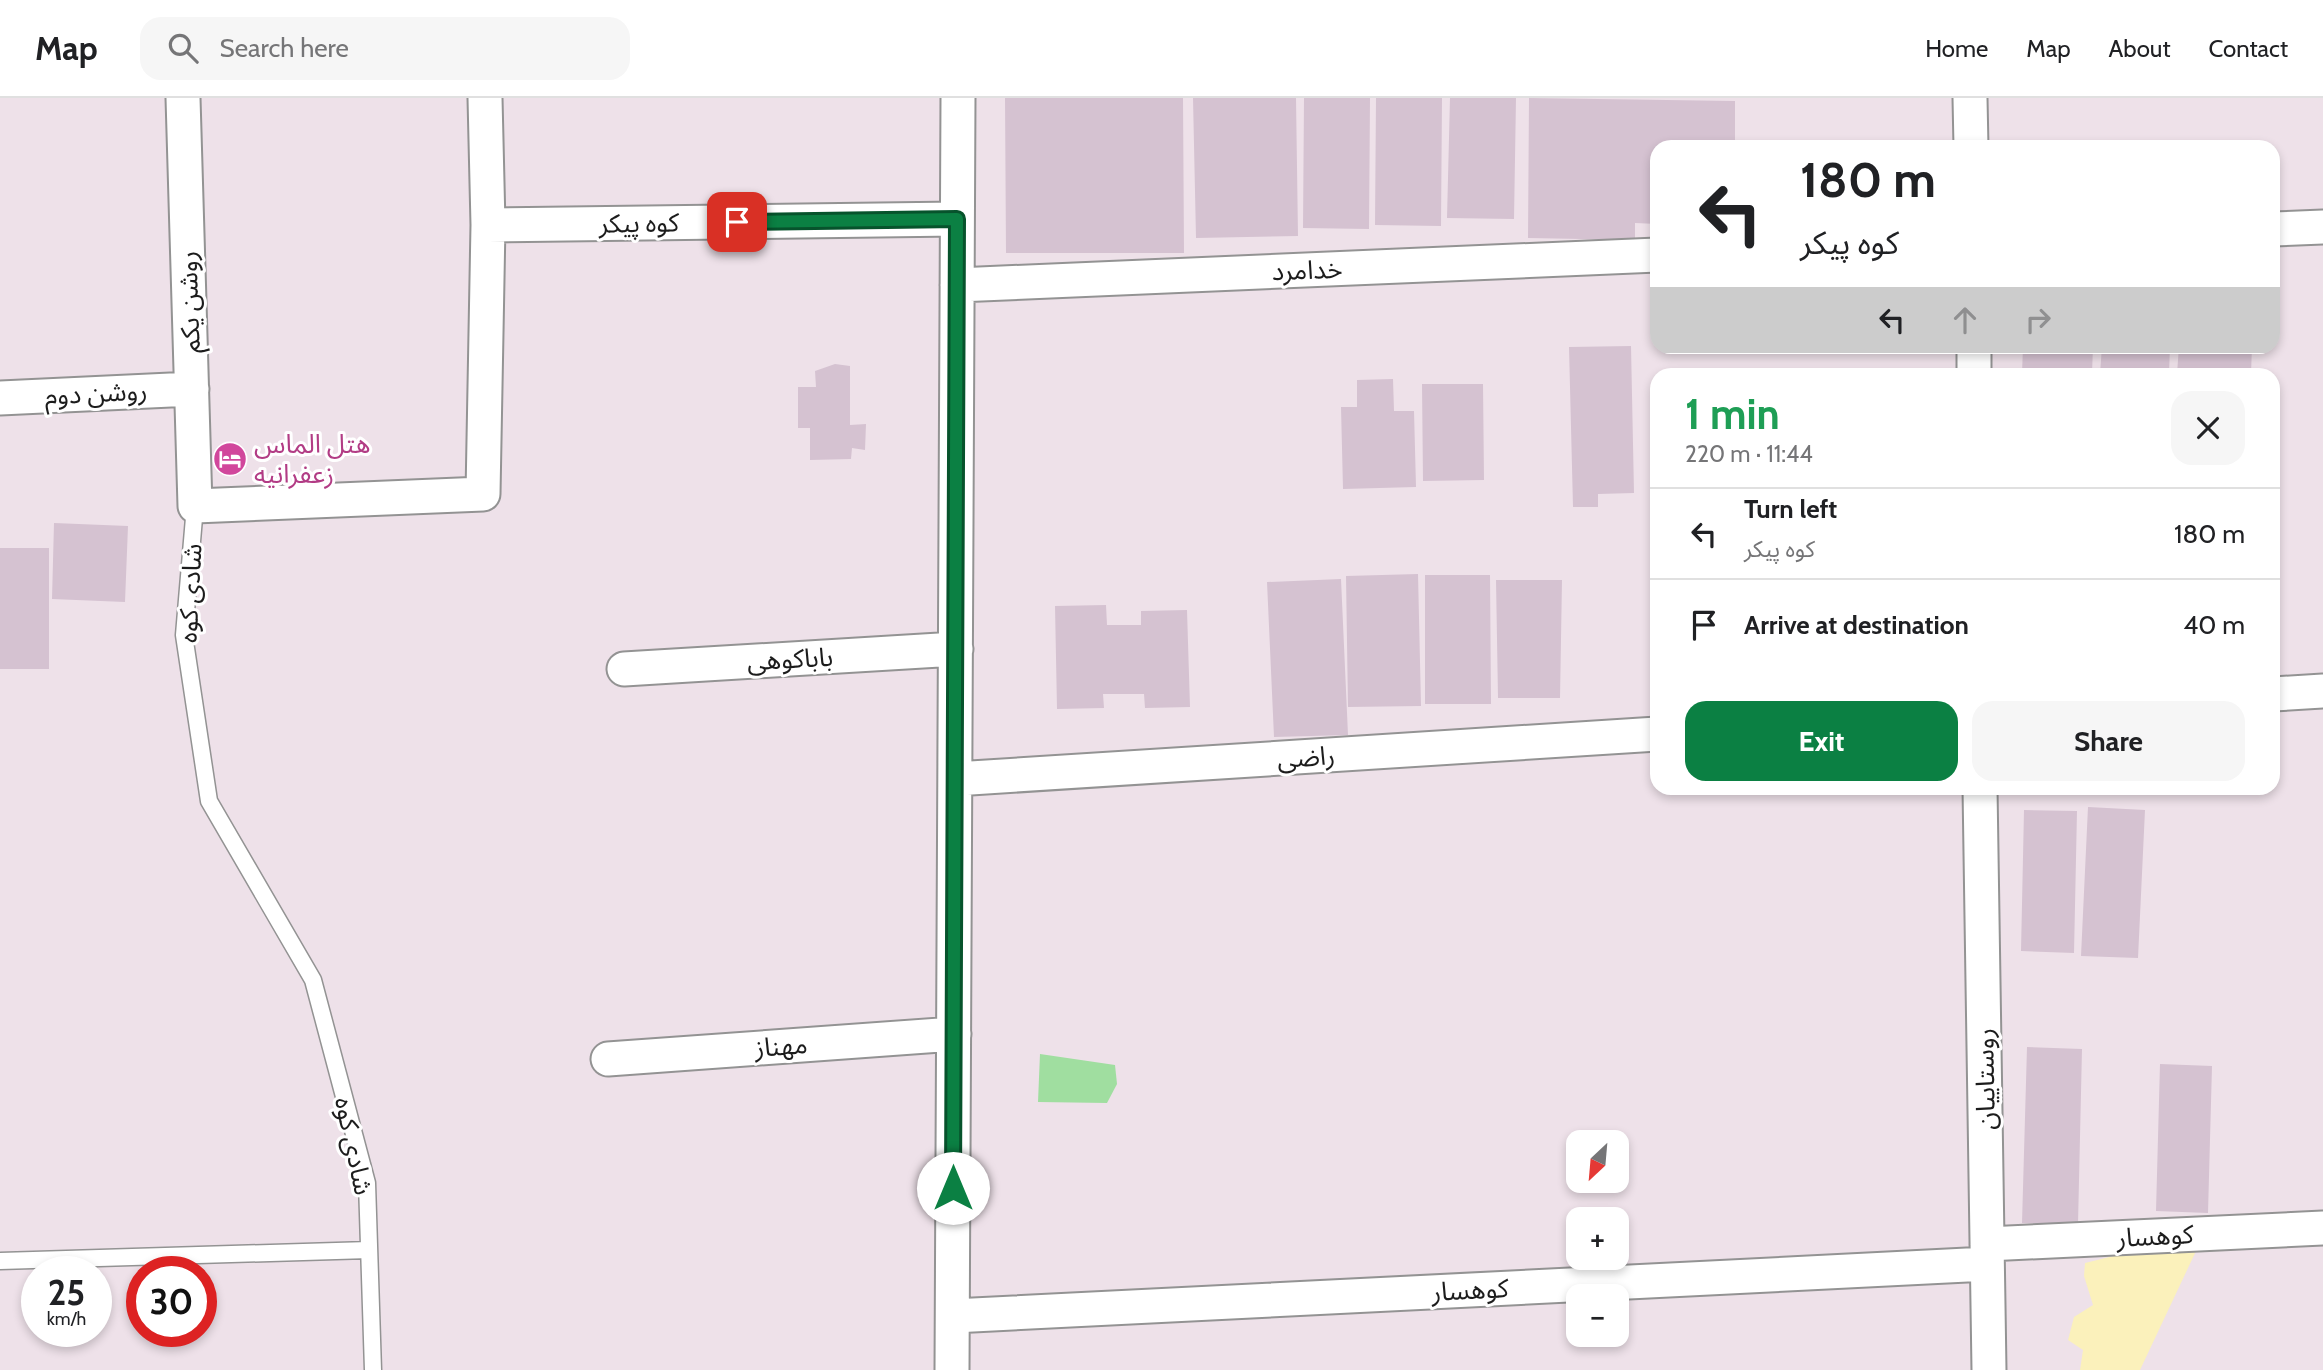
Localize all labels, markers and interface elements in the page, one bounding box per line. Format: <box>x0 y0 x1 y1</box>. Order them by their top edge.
search box <box>140 17 630 80</box>
text: Map <box>35 28 98 68</box>
icon: search <box>164 29 202 67</box>
text: Search here <box>220 32 349 64</box>
text: Home <box>1925 34 1988 63</box>
text: Map <box>2026 34 2071 63</box>
text: About <box>2109 34 2171 63</box>
text: Contact <box>2209 34 2288 63</box>
text: 180 m <box>1800 150 1936 209</box>
icon: left <box>1685 168 1776 259</box>
pin <box>707 192 767 252</box>
icon: arrive <box>718 203 756 241</box>
street label: کوه پیکر <box>598 206 680 241</box>
text: کوه پیکر <box>1800 223 1899 262</box>
street label: روشن یکم <box>171 250 211 354</box>
street label: خدامرد <box>1271 253 1343 287</box>
icon: left <box>1873 301 1911 339</box>
icon: ahead <box>1946 301 1984 339</box>
icon: right <box>2019 301 2057 339</box>
street label: روشن دوم <box>44 374 148 416</box>
text: 1 min <box>1685 388 1780 440</box>
button: close <box>2171 391 2245 465</box>
place label: هتل الماس زعفرانیه <box>254 428 370 490</box>
hotel icon: هتل الماس زعفرانیه <box>211 440 249 478</box>
text: 220 m · 11:44 <box>1685 440 1813 468</box>
text: Turn left <box>1744 493 1837 525</box>
icon: left <box>1685 515 1723 553</box>
text: 180 m <box>2174 518 2245 550</box>
text: کوه پیکر <box>1744 535 1815 563</box>
street label: شادی کوه <box>171 542 209 644</box>
icon: arrive <box>1685 606 1723 644</box>
text: Arrive at destination <box>1744 609 1969 641</box>
text: 40 m <box>2183 609 2245 641</box>
street label: باباکوهی <box>746 641 834 677</box>
button: Exit <box>1685 701 1958 781</box>
button: Share <box>1972 701 2245 781</box>
street label: راضی <box>1276 739 1336 775</box>
street label: مهناز <box>753 1028 808 1064</box>
street label: روستاییان <box>1968 1028 2002 1130</box>
street label: شادی کوه <box>328 1094 380 1198</box>
north arrow <box>1566 1130 1629 1194</box>
map controls <box>1566 1130 1629 1347</box>
position arrow <box>916 1151 990 1225</box>
button: + <box>1566 1207 1629 1270</box>
street label: کوهسار <box>2115 1218 2195 1254</box>
speed limit sign: 30 <box>126 1256 217 1347</box>
text: 25 <box>48 1271 85 1314</box>
street label: کوهسار <box>1430 1272 1510 1308</box>
button: − <box>1566 1284 1629 1347</box>
text: km/h <box>47 1308 86 1330</box>

